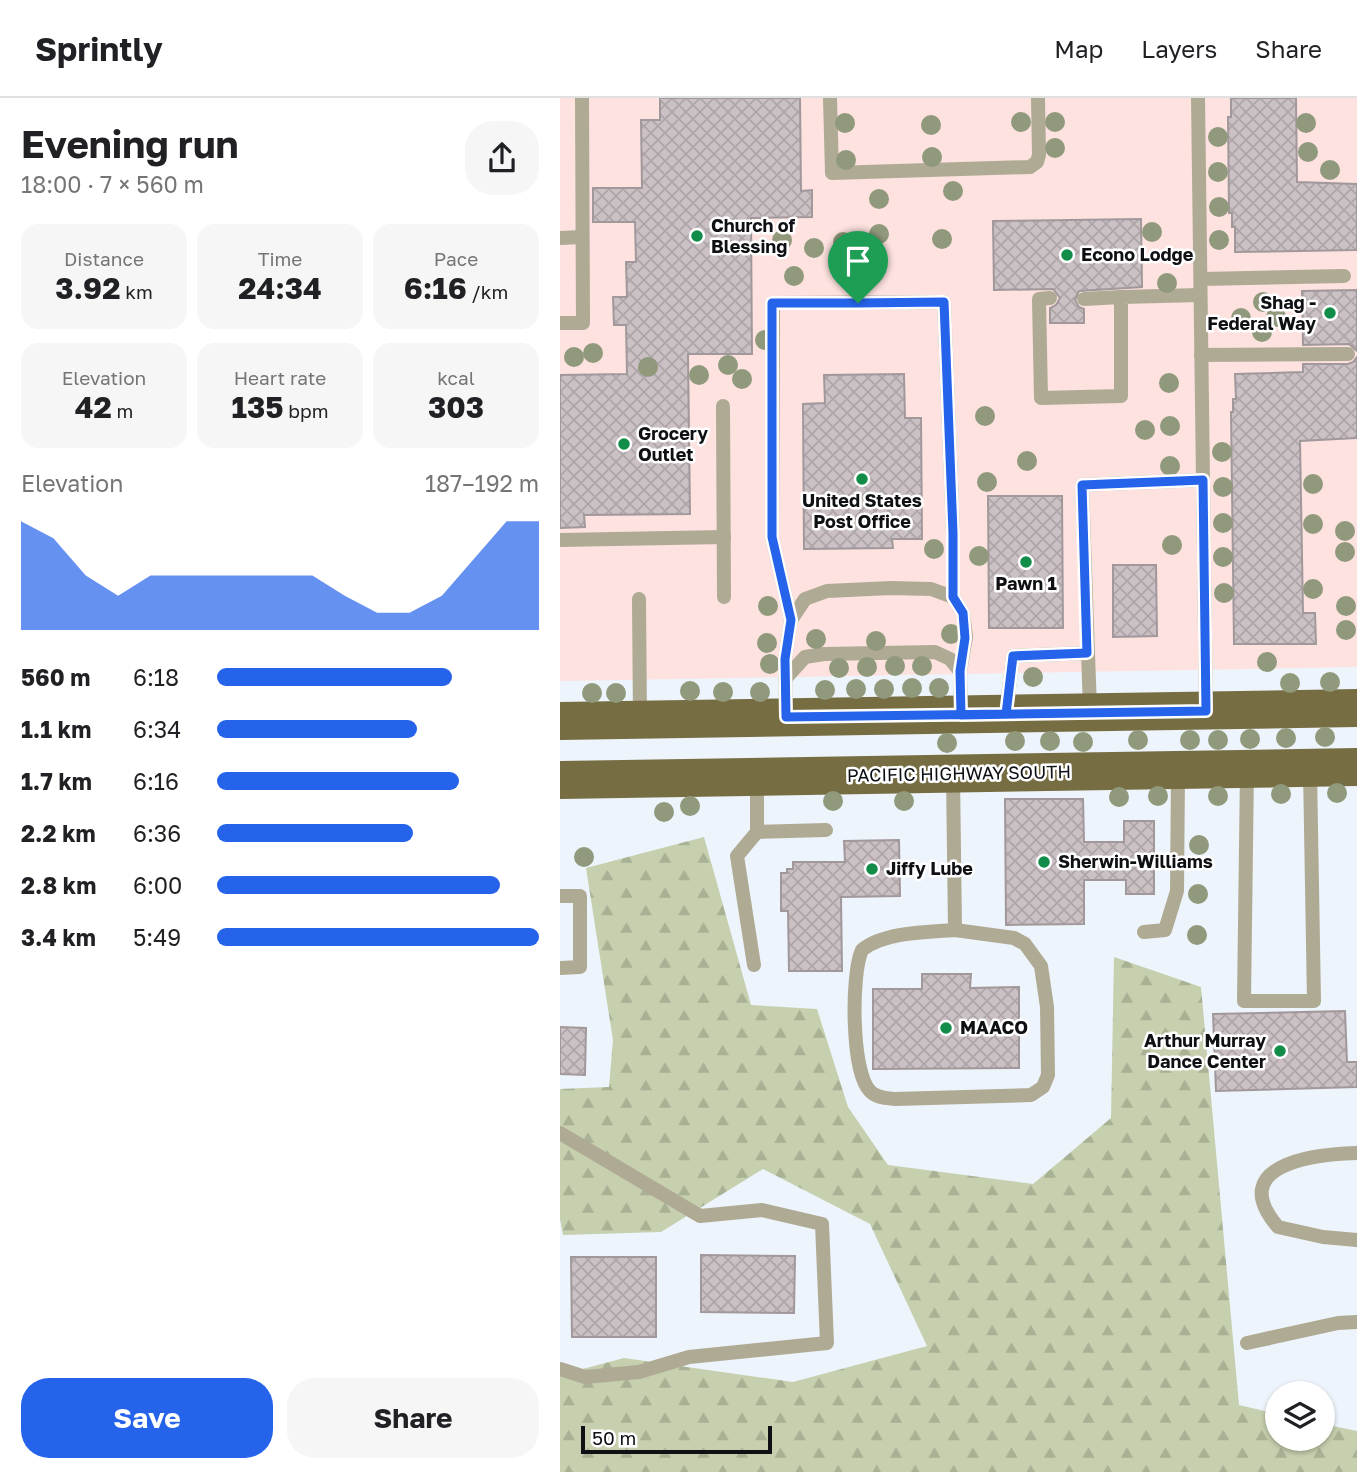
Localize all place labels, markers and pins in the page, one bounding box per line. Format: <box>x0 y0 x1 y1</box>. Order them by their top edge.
place label: Church of Blessing <box>711 214 796 257</box>
marker: Church of Blessing <box>689 228 705 244</box>
pin <box>828 231 888 303</box>
place label: Econo Lodge <box>1081 243 1194 265</box>
marker: Econo Lodge <box>1059 247 1075 263</box>
place label: Shag - Federal Way <box>1207 291 1316 334</box>
marker: Shag - Federal Way <box>1322 305 1338 321</box>
place label: Grocery Outlet <box>638 422 708 465</box>
marker: Grocery Outlet <box>616 436 632 452</box>
marker: United States Post Office <box>854 471 870 487</box>
place label: United States Post Office <box>802 489 922 532</box>
marker: Pawn 1 <box>1018 554 1034 570</box>
place label: Pawn 1 <box>995 572 1057 594</box>
place label: Sherwin-Williams <box>1058 850 1213 872</box>
marker: Sherwin-Williams <box>1036 854 1052 870</box>
place label: Jiffy Lube <box>886 857 973 879</box>
marker: Jiffy Lube <box>864 861 880 877</box>
place label: MAACO <box>960 1016 1028 1038</box>
marker: MAACO <box>938 1020 954 1036</box>
place label: Arthur Murray Dance Center <box>1144 1029 1266 1072</box>
marker: Arthur Murray Dance Center <box>1272 1043 1288 1059</box>

